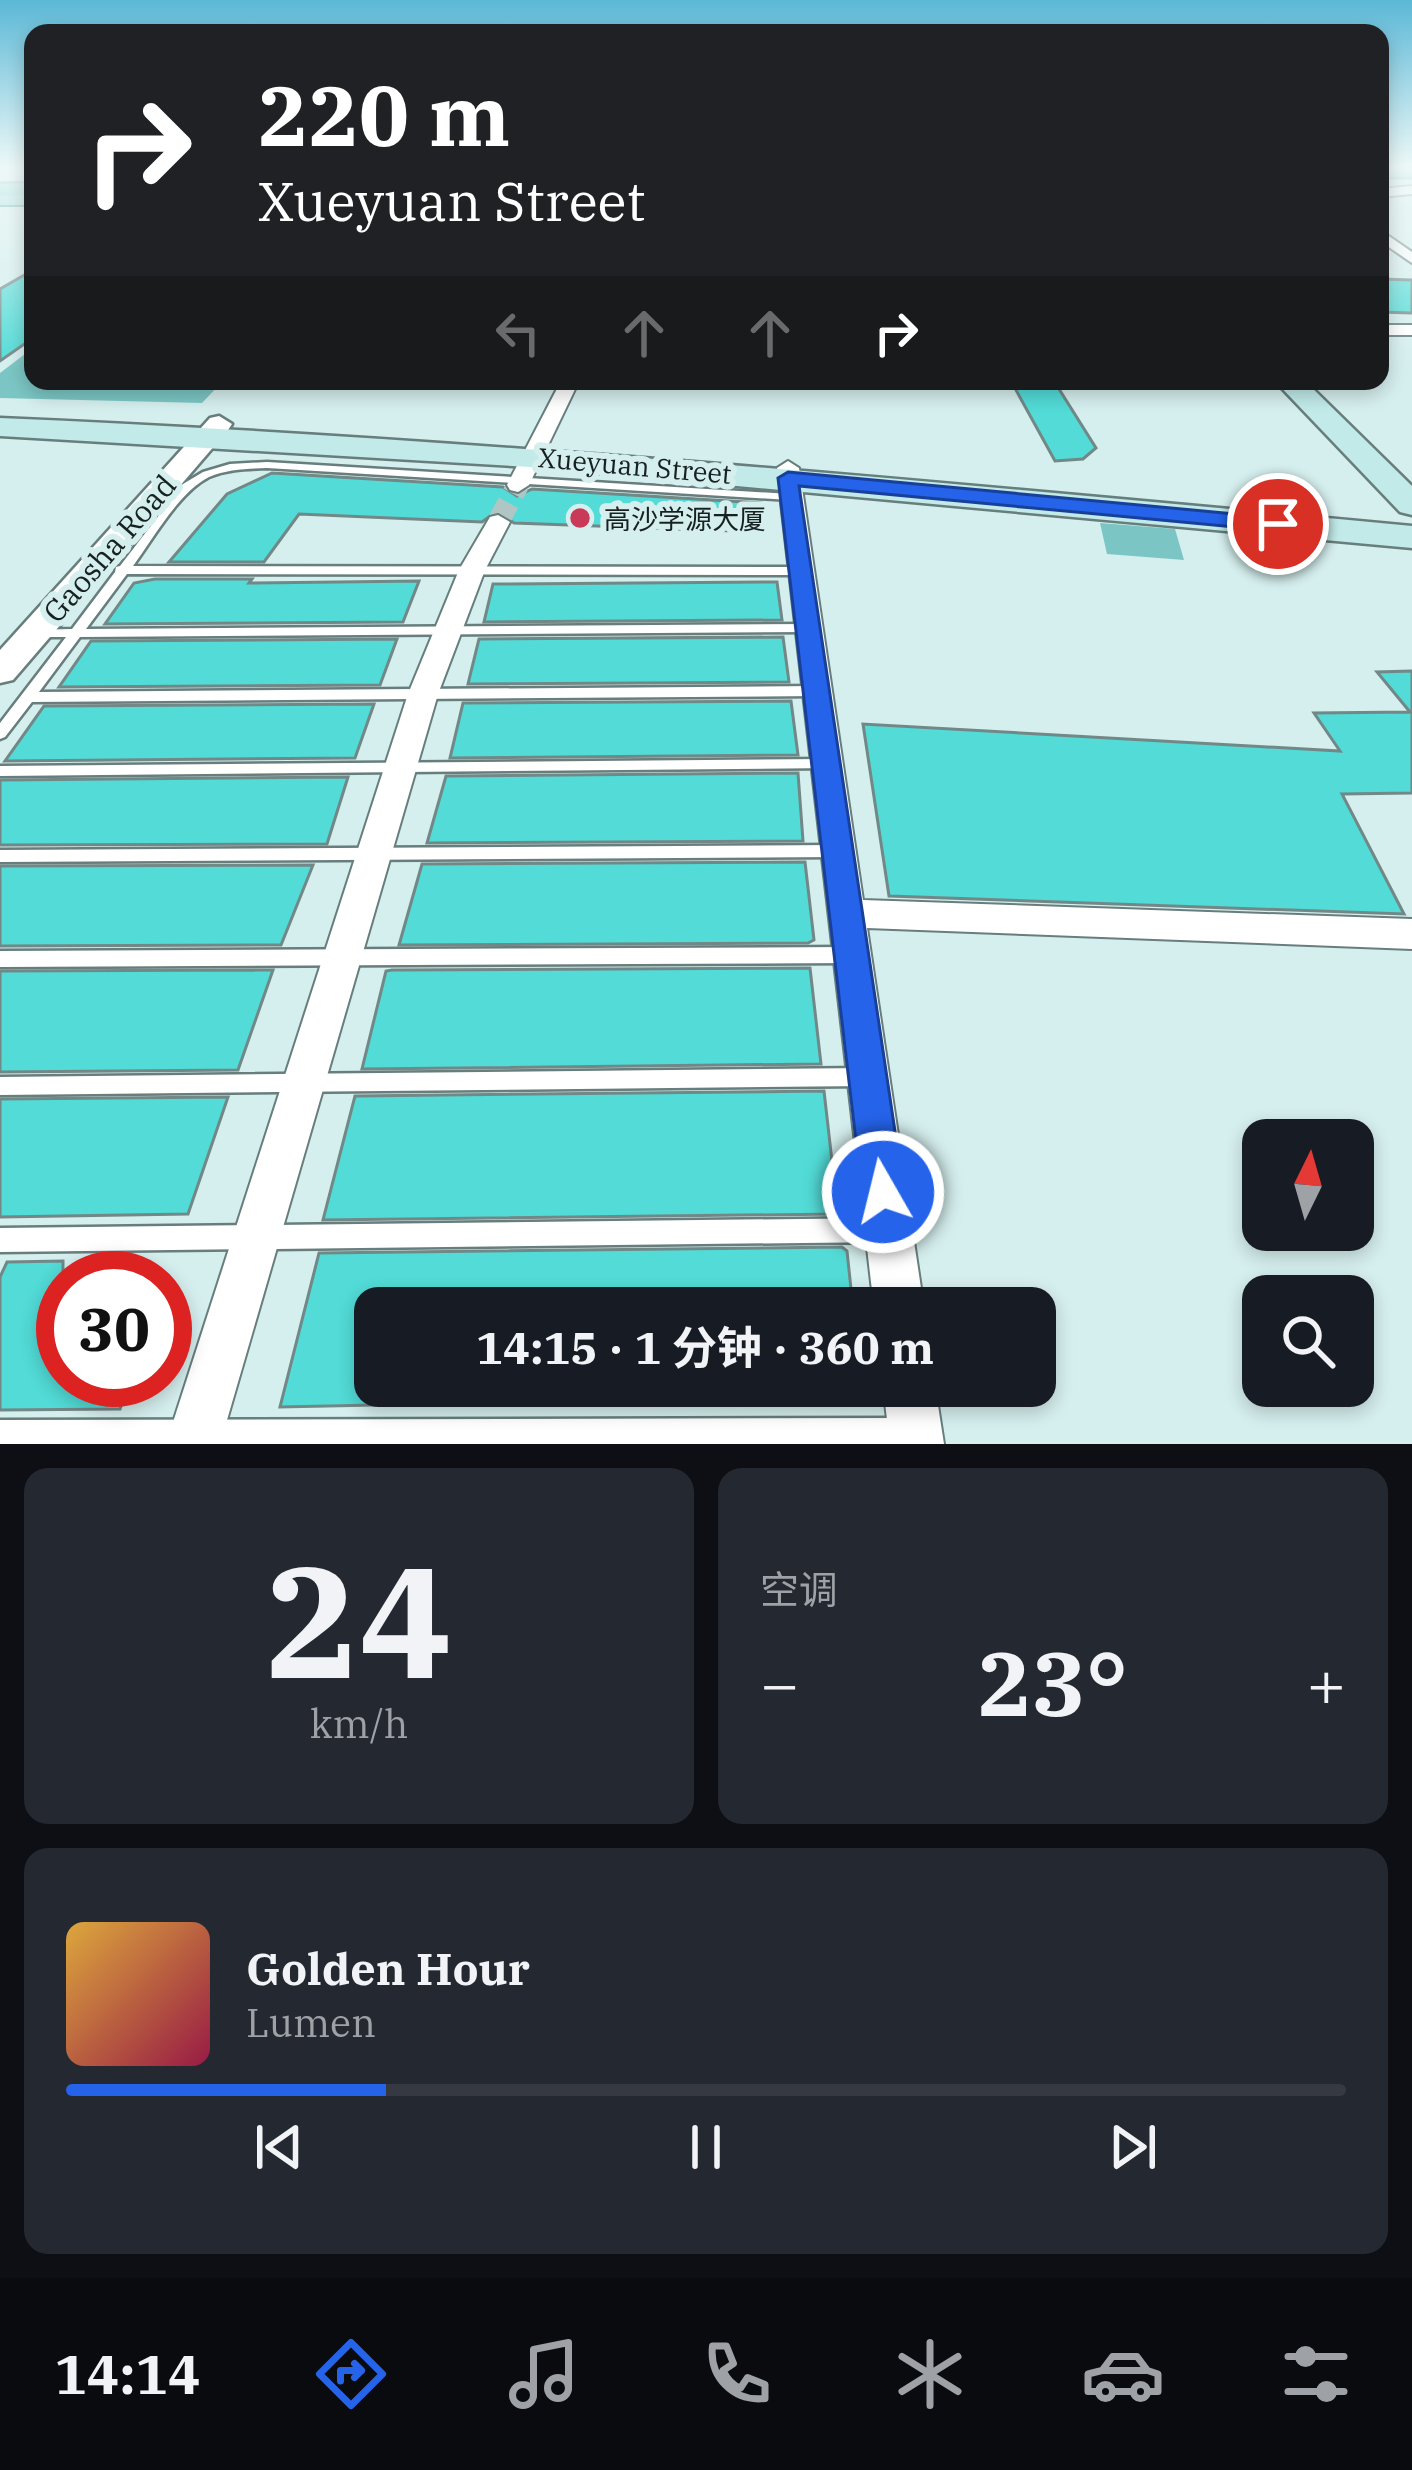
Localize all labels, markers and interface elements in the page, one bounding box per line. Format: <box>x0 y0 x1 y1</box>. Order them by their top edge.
text: 220 m <box>258 60 510 169</box>
icon: right <box>60 72 216 228</box>
text: Xueyuan Street <box>258 166 646 236</box>
icon: left <box>485 300 551 366</box>
icon: ahead <box>611 300 677 366</box>
icon: ahead <box>737 300 803 366</box>
icon: right <box>863 300 929 366</box>
street label: Xueyuan Street <box>537 439 733 491</box>
street label: Gaosha Road <box>34 466 184 630</box>
pin <box>1227 473 1329 575</box>
icon: arrive <box>1245 491 1311 557</box>
place label: 高沙学源大厦 <box>604 501 766 536</box>
marker: 高沙学源大厦 <box>567 505 593 531</box>
north arrow <box>1242 1119 1374 1251</box>
map controls <box>1242 1119 1374 1407</box>
position arrow <box>820 1129 946 1255</box>
speed limit sign: 30 <box>36 1251 192 1407</box>
button: search <box>1242 1275 1374 1407</box>
text: 14:15 · 1 分钟 · 360 m <box>476 1318 934 1376</box>
text: 24 <box>265 1518 453 1721</box>
text: 空调 <box>760 1564 838 1615</box>
text: 23° <box>978 1624 1128 1741</box>
text: − <box>760 1640 800 1726</box>
text: + <box>1306 1640 1346 1726</box>
text: km/h <box>310 1698 408 1749</box>
text: Golden Hour <box>246 1939 530 1997</box>
text: Lumen <box>246 1997 376 2048</box>
icon: previous <box>246 2114 312 2180</box>
icon: pause <box>673 2114 739 2180</box>
icon: next <box>1100 2114 1166 2180</box>
icon: directions <box>309 2332 393 2416</box>
icon: music <box>502 2332 586 2416</box>
icon: phone <box>695 2332 779 2416</box>
icon: climate <box>888 2332 972 2416</box>
icon: car <box>1081 2332 1165 2416</box>
icon: filters <box>1274 2332 1358 2416</box>
text: 14:14 <box>54 2339 200 2409</box>

